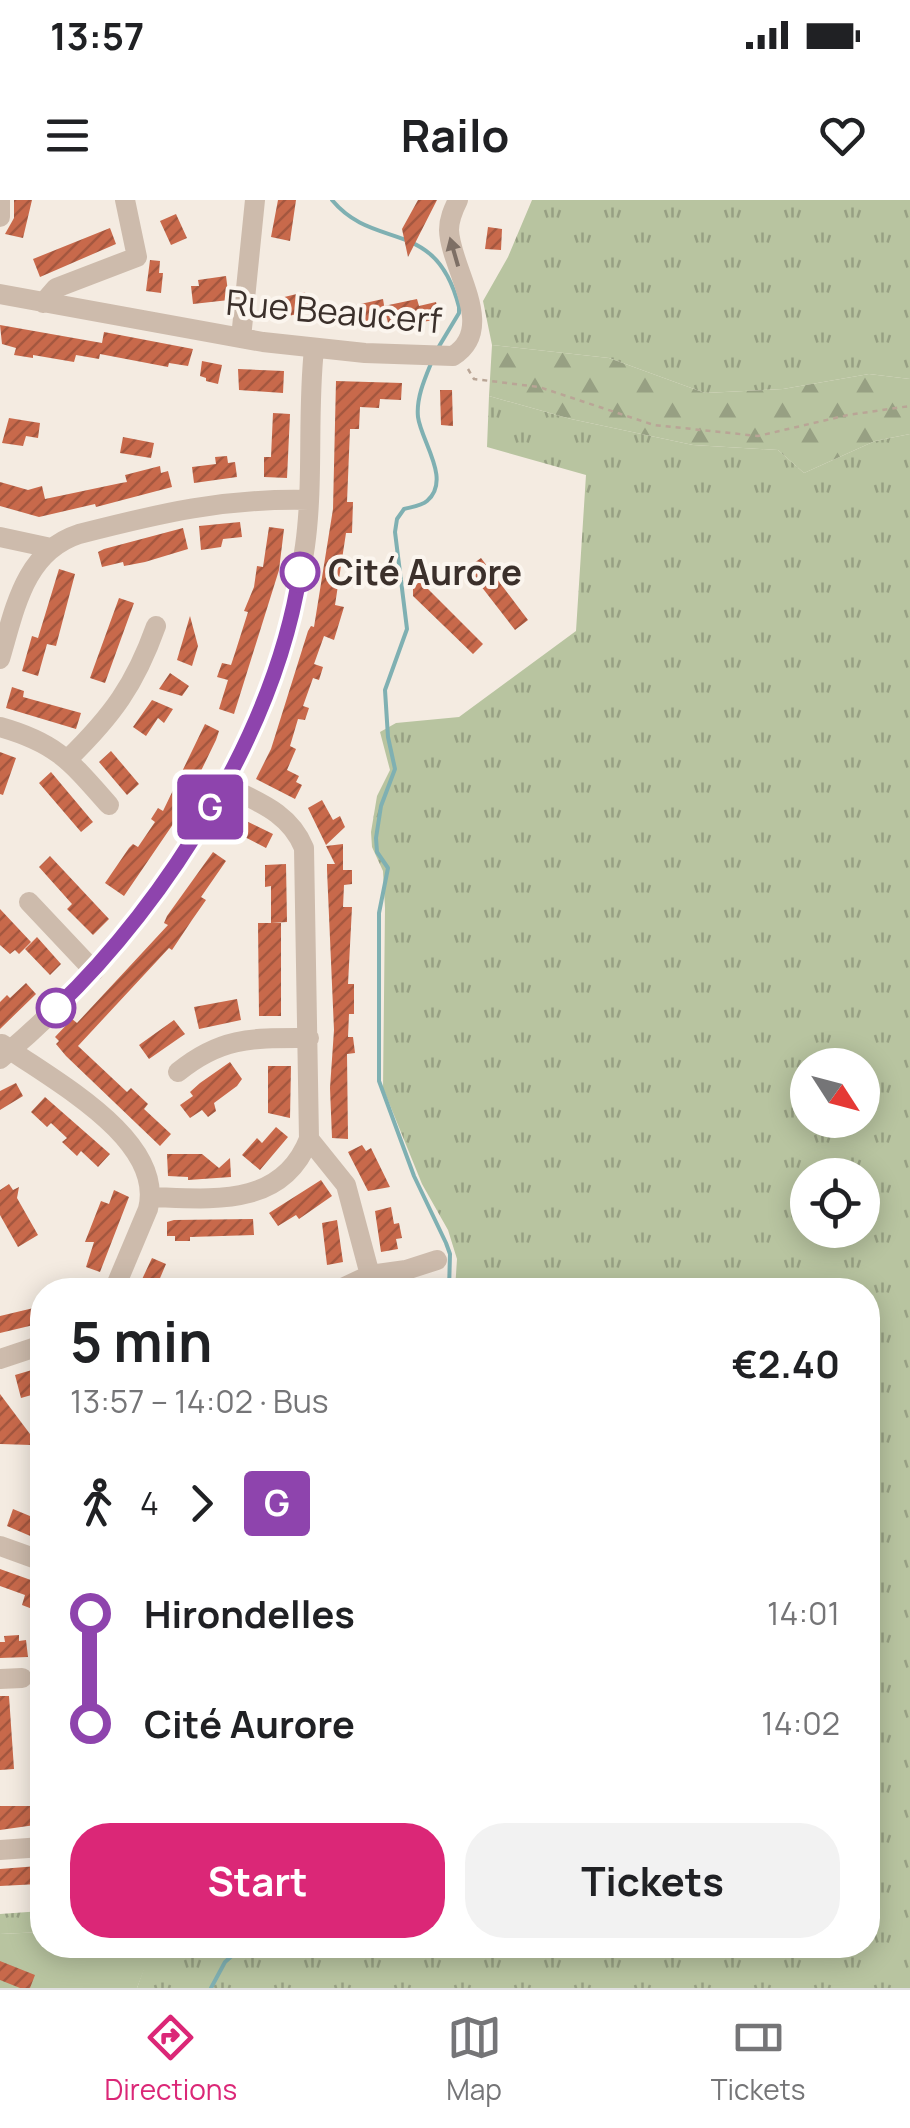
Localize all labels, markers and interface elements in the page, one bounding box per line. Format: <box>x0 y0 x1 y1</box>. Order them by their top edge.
text: 13:57 <box>50 9 144 61</box>
text: Railo <box>401 104 509 166</box>
icon: menu <box>40 108 95 163</box>
icon: heart <box>815 108 870 163</box>
one-way arrow <box>446 236 461 266</box>
street label: Rue Beaucerf <box>224 278 444 344</box>
place label: Cité Aurore <box>328 548 522 596</box>
marker: Cité Aurore <box>281 553 319 591</box>
line badge: G <box>178 774 242 840</box>
text: G <box>197 783 223 831</box>
unlabelled marker <box>37 989 75 1027</box>
north arrow <box>790 1048 880 1138</box>
map controls <box>790 1048 880 1248</box>
button: locate <box>790 1158 880 1248</box>
text: 5 min <box>70 1303 213 1379</box>
text: €2.40 <box>732 1337 840 1389</box>
text: 13:57 – 14:02 · Bus <box>70 1379 329 1423</box>
icon: walk <box>70 1476 125 1531</box>
icon: forward <box>174 1476 229 1531</box>
text: G <box>264 1479 290 1527</box>
text: 4 <box>140 1481 159 1525</box>
text: Hirondelles <box>144 1587 355 1639</box>
text: 14:01 <box>767 1591 840 1635</box>
text: Cité Aurore <box>144 1697 355 1749</box>
text: 14:02 <box>761 1701 840 1745</box>
button: Start <box>70 1823 445 1938</box>
button: Tickets <box>465 1823 840 1938</box>
tab: Directions <box>105 2010 237 2108</box>
tab: Map <box>446 2010 502 2108</box>
tab: Tickets <box>711 2010 805 2108</box>

